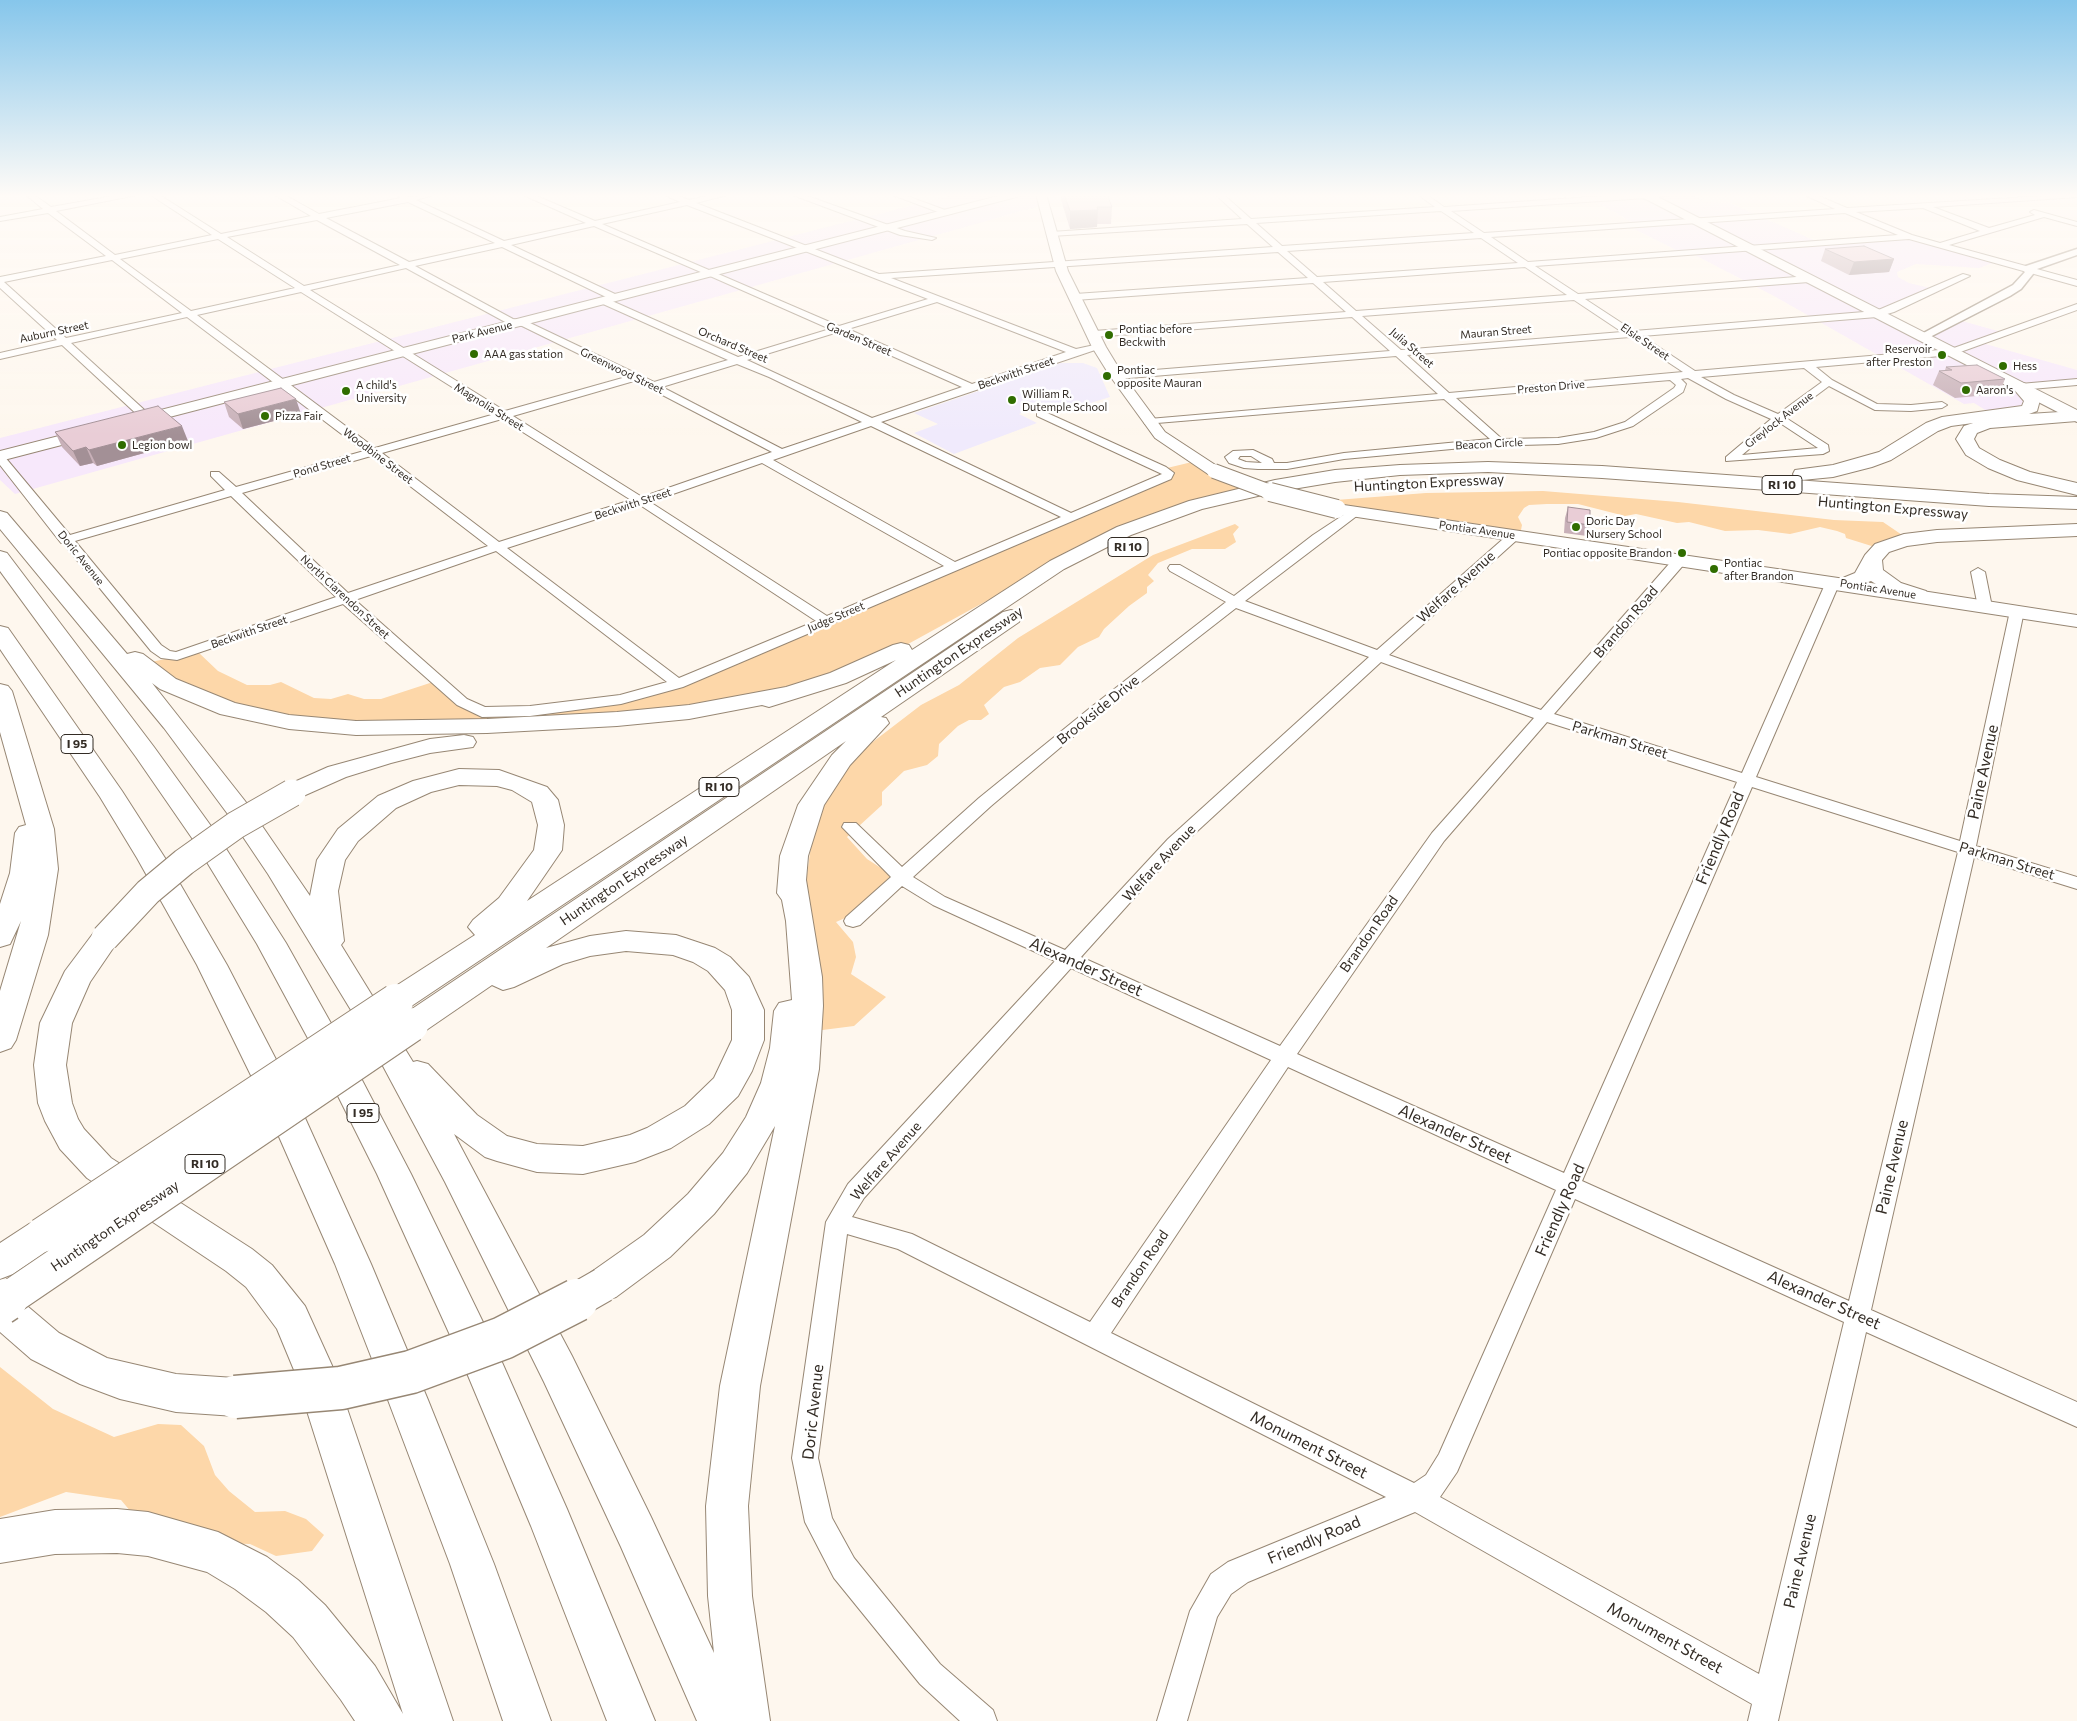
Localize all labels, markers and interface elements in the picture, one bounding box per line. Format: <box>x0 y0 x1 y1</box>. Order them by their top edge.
street label: Auburn Street <box>18 318 90 346</box>
street label: Park Avenue <box>450 318 514 346</box>
street label: Garden Street <box>824 319 894 359</box>
street label: Elsie Street <box>1618 321 1672 363</box>
place label: Pontiac before Beckwith <box>1119 322 1192 348</box>
street label: Mauran Street <box>1460 322 1532 342</box>
street label: Orchard Street <box>696 324 770 366</box>
street label: Julia Street <box>1387 325 1437 371</box>
marker: Pontiac before Beckwith <box>1103 329 1115 341</box>
place label: Reservoir after Preston <box>1866 342 1932 368</box>
street label: Greenwood Street <box>578 345 666 397</box>
place label: AAA gas station <box>484 347 563 361</box>
marker: AAA gas station <box>468 348 480 360</box>
marker: Reservoir after Preston <box>1936 349 1948 361</box>
street label: Beckwith Street <box>976 354 1056 392</box>
place label: Hess <box>2013 359 2037 373</box>
marker: Hess <box>1997 360 2009 372</box>
place label: Pontiac opposite Mauran <box>1117 363 1202 389</box>
marker: Pontiac opposite Mauran <box>1101 370 1113 382</box>
street label: Preston Drive <box>1517 377 1585 397</box>
place label: A child's University <box>356 378 407 404</box>
street label: Magnolia Street <box>452 380 526 434</box>
place label: Aaron's <box>1976 383 2014 397</box>
marker: Aaron's <box>1960 384 1972 396</box>
marker: A child's University <box>340 385 352 397</box>
place label: William R. Dutemple School <box>1022 387 1107 413</box>
street label: Greylock Avenue <box>1742 389 1816 451</box>
marker: William R. Dutemple School <box>1006 394 1018 406</box>
place label: Pizza Fair <box>275 409 323 423</box>
marker: Pizza Fair <box>259 410 271 422</box>
street label: Woodbine Street <box>340 425 416 487</box>
street label: Beacon Circle <box>1455 436 1523 452</box>
place label: Legion bowl <box>132 438 192 452</box>
marker: Legion bowl <box>116 439 128 451</box>
street label: Pond Street <box>292 452 352 480</box>
street label: Huntington Expressway <box>1353 471 1505 495</box>
road number: RI 10 <box>1762 476 1802 494</box>
street label: Beckwith Street <box>593 485 673 523</box>
street label: Huntington Expressway <box>1817 493 1969 523</box>
place label: Doric Day Nursery School <box>1586 514 1662 540</box>
street label: Pontiac Avenue <box>1438 518 1516 542</box>
marker: Doric Day Nursery School <box>1570 521 1582 533</box>
street label: Doric Avenue <box>55 528 107 588</box>
road number: RI 10 <box>1108 538 1148 556</box>
place label: Pontiac opposite Brandon <box>1543 546 1672 560</box>
marker: Pontiac opposite Brandon <box>1676 547 1688 559</box>
street label: Welfare Avenue <box>1414 548 1498 626</box>
street label: North Ciarendon Street <box>298 552 392 642</box>
place label: Pontiac after Brandon <box>1724 556 1794 582</box>
marker: Pontiac after Brandon <box>1708 563 1720 575</box>
street label: Pontiac Avenue <box>1839 576 1917 602</box>
street label: Brandon Road <box>1590 583 1662 661</box>
street label: Judge Street <box>806 599 866 635</box>
street label: Huntington Expressway <box>892 603 1026 701</box>
street label: Beckwith Street <box>209 613 289 651</box>
street label: Brookside Drive <box>1054 672 1142 748</box>
street label: Parkman Street <box>1570 717 1670 763</box>
street label: Paine Avenue <box>1964 723 2002 821</box>
road number: I 95 <box>61 734 93 754</box>
road number: RI 10 <box>699 778 739 796</box>
street label: Friendly Road <box>1692 789 1748 887</box>
street label: Welfare Avenue <box>1119 821 1199 905</box>
street label: Huntington Expressway <box>557 831 691 929</box>
street label: Parkman Street <box>1957 838 2057 884</box>
street label: Brandon Road <box>1336 892 1402 976</box>
street label: Alexander Street <box>1026 933 1146 1001</box>
street label: Alexander Street <box>1395 1100 1515 1168</box>
road number: I 95 <box>347 1104 379 1122</box>
street label: Welfare Avenue <box>847 1118 925 1204</box>
street label: Paine Avenue <box>1872 1118 1912 1216</box>
road number: RI 10 <box>185 1154 225 1174</box>
street label: Friendly Road <box>1531 1161 1589 1259</box>
street label: Huntington Expressway <box>48 1177 182 1275</box>
street label: Brandon Road <box>1108 1227 1172 1311</box>
street label: Alexander Street <box>1764 1266 1884 1334</box>
street label: Doric Avenue <box>798 1363 828 1461</box>
street label: Monument Street <box>1247 1407 1371 1483</box>
street label: Friendly Road <box>1265 1512 1363 1568</box>
street label: Paine Avenue <box>1780 1512 1820 1610</box>
street label: Monument Street <box>1604 1598 1726 1678</box>

